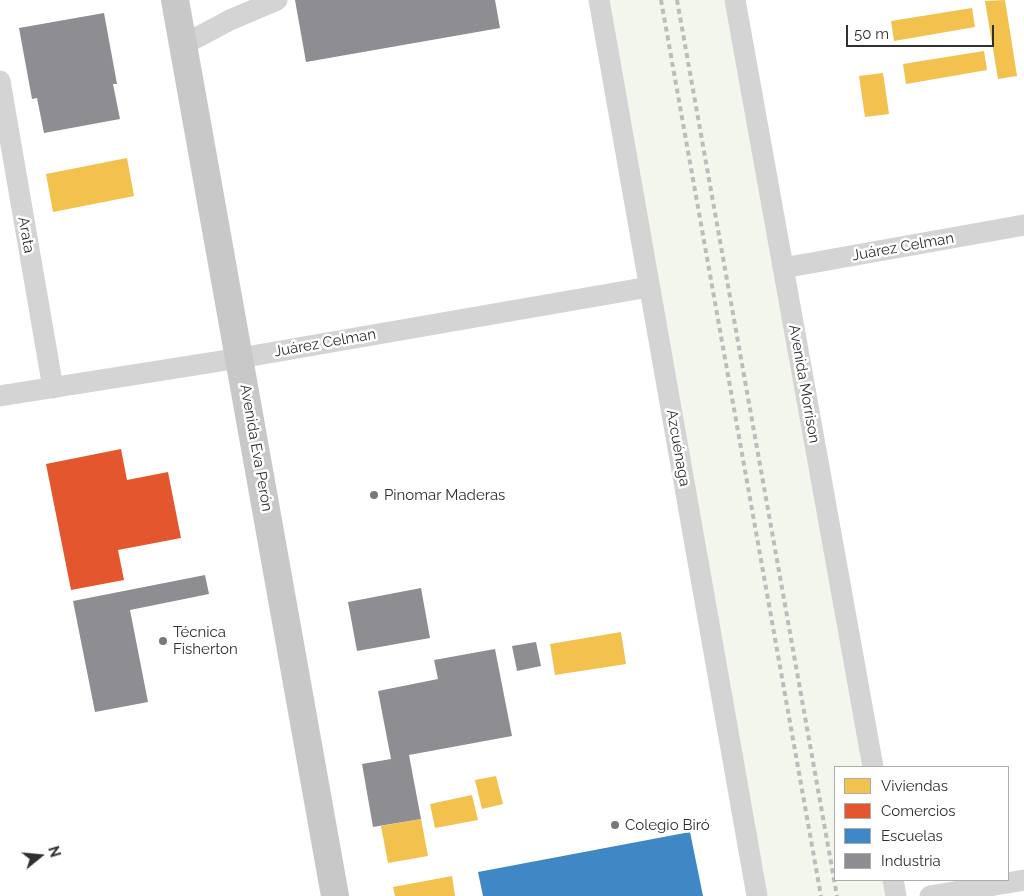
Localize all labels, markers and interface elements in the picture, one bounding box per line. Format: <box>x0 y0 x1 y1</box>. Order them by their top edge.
scale bar <box>849 15 996 47</box>
text: 50 m <box>854 25 889 43</box>
street label: Arata <box>14 215 38 255</box>
street label: Juárez Celman <box>851 229 955 265</box>
street label: Avenida Morrison <box>785 323 823 445</box>
street label: Juárez Celman <box>273 325 377 361</box>
street label: Avenida Eva Perón <box>236 383 276 513</box>
street label: Azcuénaga <box>662 408 694 488</box>
place label: Pinomar Maderas <box>384 486 505 504</box>
marker: Pinomar Maderas <box>368 489 380 501</box>
place label: Técnica Fisherton <box>173 623 238 658</box>
marker: Técnica Fisherton <box>157 635 169 647</box>
legend <box>834 766 1009 881</box>
text: Viviendas <box>881 777 948 795</box>
text: Comercios <box>881 802 956 820</box>
place label: Colegio Biró <box>625 816 710 834</box>
marker: Colegio Biró <box>609 819 621 831</box>
text: Escuelas <box>881 827 943 845</box>
north arrow <box>15 831 65 881</box>
text: N <box>45 844 64 859</box>
text: Industria <box>881 852 941 870</box>

